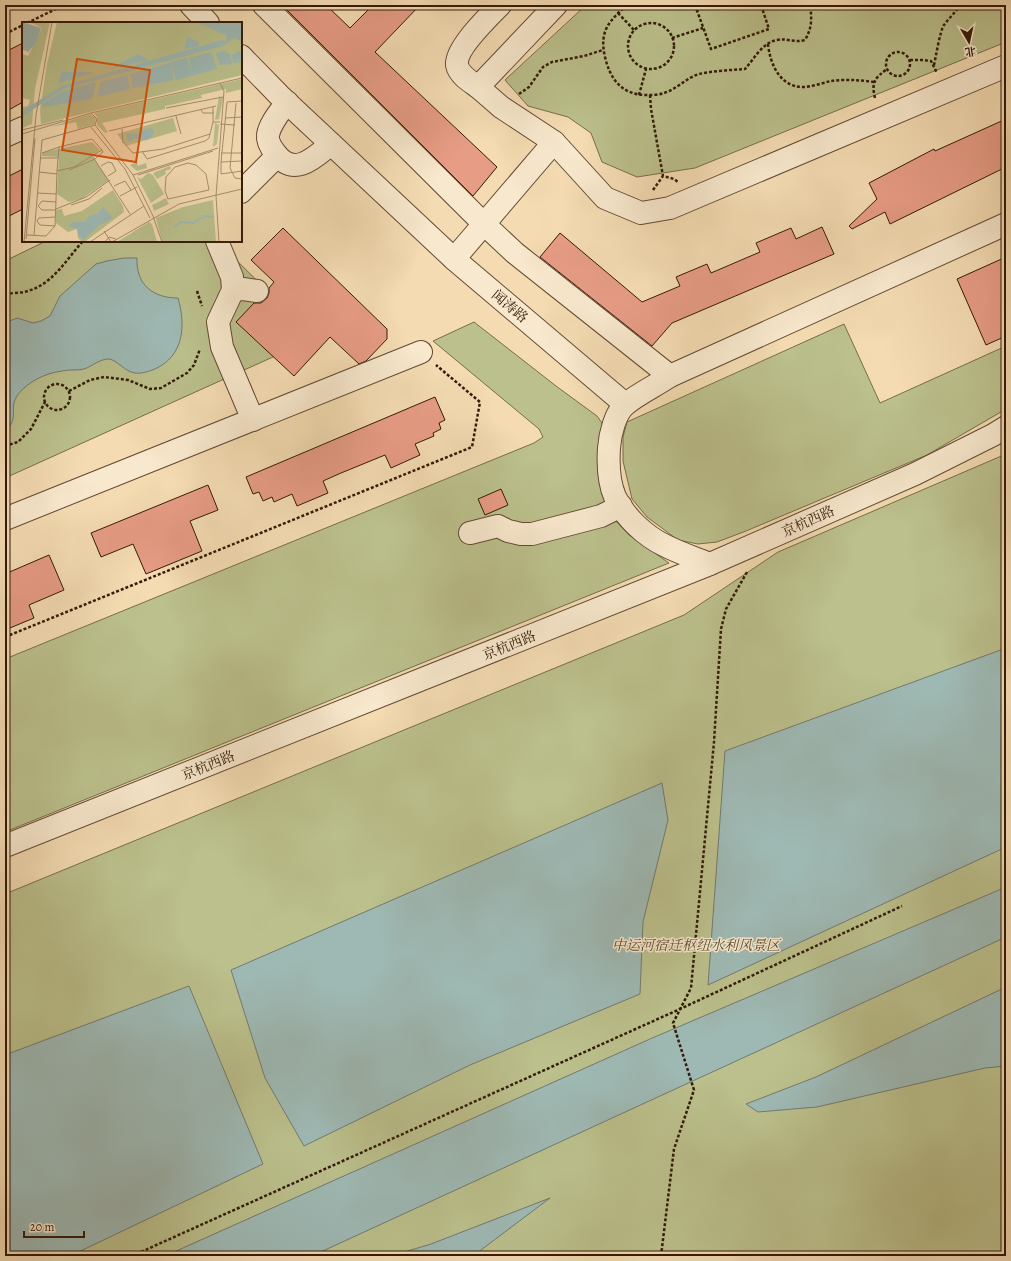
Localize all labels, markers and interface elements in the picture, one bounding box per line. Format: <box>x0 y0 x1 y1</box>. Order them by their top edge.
inset map <box>22 22 242 242</box>
north arrow <box>949 22 989 62</box>
text: 北 <box>964 43 977 60</box>
street label: 闻涛路 <box>487 286 532 327</box>
street label: 京杭西路 <box>779 501 838 542</box>
street label: 京杭西路 <box>480 626 539 665</box>
street label: 京杭西路 <box>179 746 238 785</box>
park label: 中运河宿迁枢纽水利风景区 <box>612 936 782 955</box>
scale bar <box>24 1213 84 1239</box>
text: 20 m <box>30 1219 54 1235</box>

